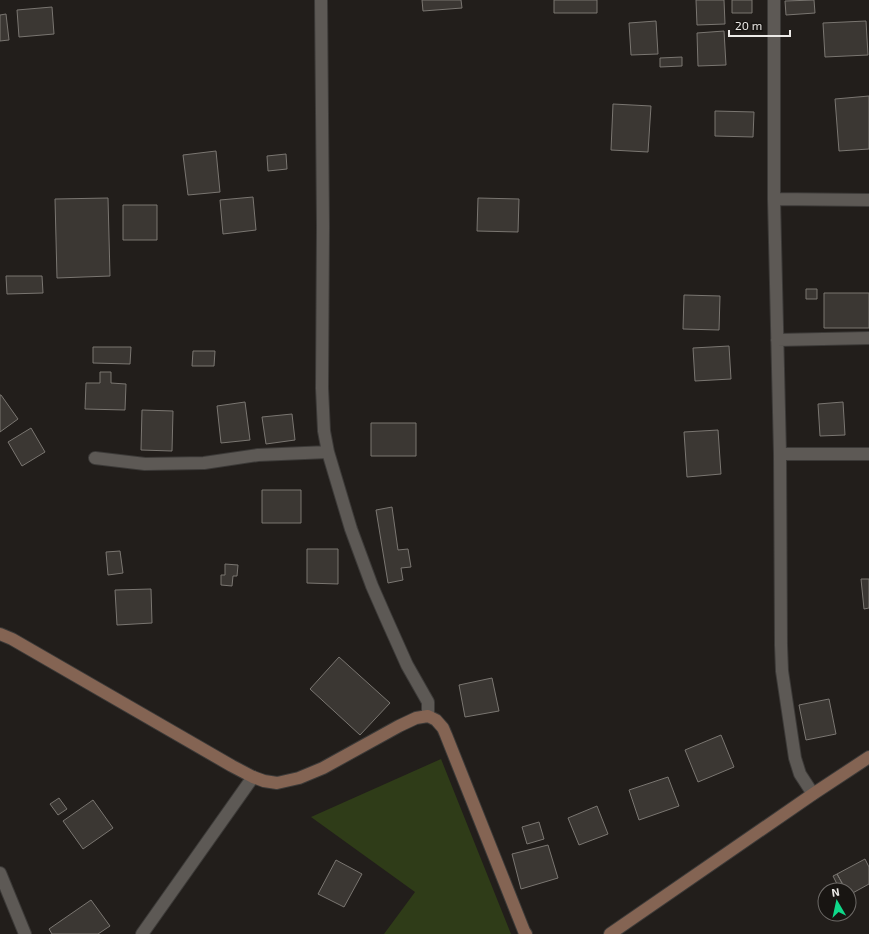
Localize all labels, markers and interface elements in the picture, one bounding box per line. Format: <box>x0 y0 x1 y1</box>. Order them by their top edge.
scale bar <box>729 12 790 38</box>
text: 20 m <box>735 18 762 32</box>
north arrow <box>817 882 857 922</box>
text: N <box>830 885 840 899</box>

